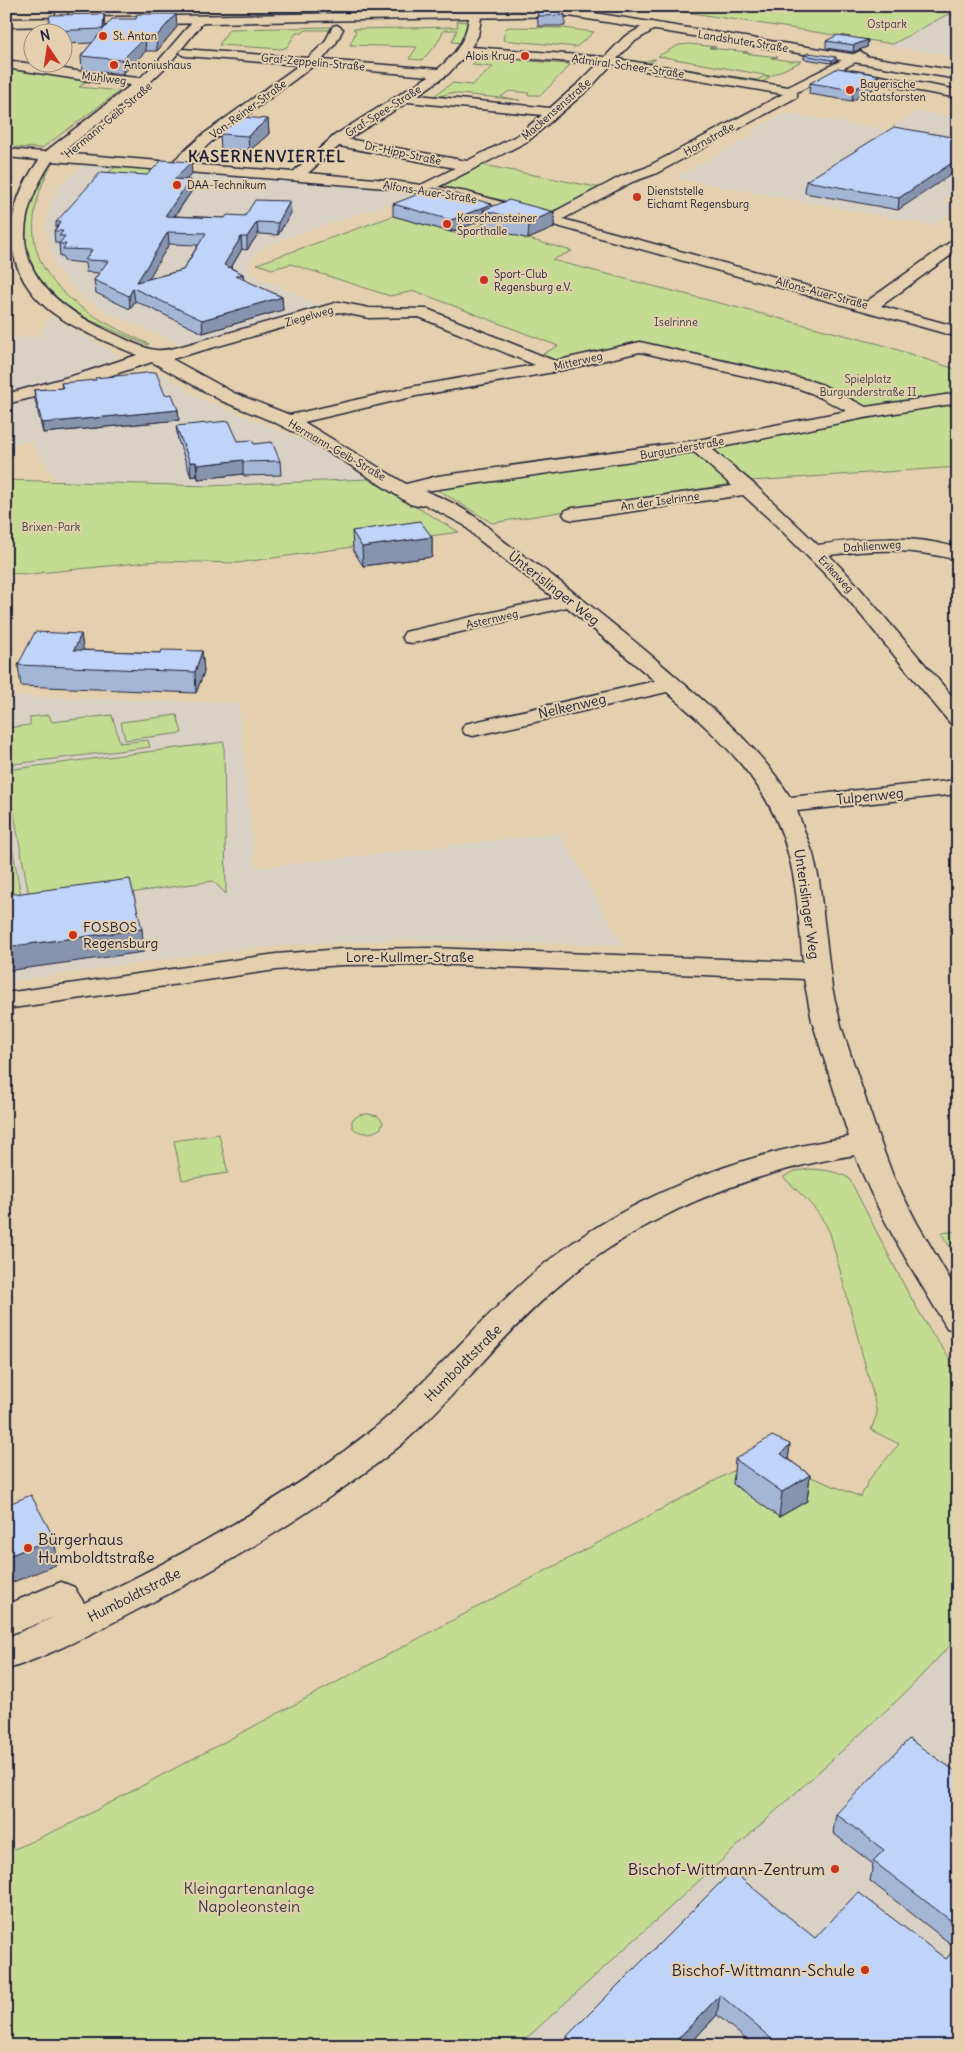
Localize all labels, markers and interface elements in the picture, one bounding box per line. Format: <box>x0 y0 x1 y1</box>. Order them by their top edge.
park label: Ostpark <box>867 17 907 31</box>
north arrow <box>22 22 72 72</box>
text: N <box>38 25 52 45</box>
street label: Landshuter Straße <box>697 27 789 55</box>
place label: St. Anton <box>113 29 157 43</box>
marker: St. Anton <box>97 30 109 42</box>
place label: Alois Krug <box>465 49 515 63</box>
street label: Graf-Zeppelin-Straße <box>260 50 366 74</box>
marker: Alois Krug <box>519 50 531 62</box>
street label: Admiral-Scheer-Straße <box>571 51 685 81</box>
place label: Antoniushaus <box>124 58 192 72</box>
marker: Antoniushaus <box>108 59 120 71</box>
street label: Mühlweg <box>81 68 127 88</box>
street label: Mackensenstraße <box>519 75 593 143</box>
street label: Von-Reiner-Straße <box>207 76 289 142</box>
place label: Bayerische Staatsforsten <box>860 77 926 104</box>
street label: Hermann-Geib-Straße <box>61 79 155 161</box>
street label: Graf-Spee-Straße <box>342 82 424 140</box>
marker: Bayerische Staatsforsten <box>844 84 856 96</box>
street label: Hornstraße <box>681 119 737 159</box>
street label: Dr.-Hipp-Straße <box>363 138 443 168</box>
district label: KASERNENVIERTEL <box>188 146 346 166</box>
place label: DAA-Technikum <box>187 178 267 192</box>
street label: Alfons-Auer-Straße <box>382 178 478 206</box>
marker: DAA-Technikum <box>171 179 183 191</box>
place label: Dienststelle Eichamt Regensburg <box>647 184 749 211</box>
marker: Dienststelle Eichamt Regensburg <box>631 191 643 203</box>
place label: Kerschensteiner Sporthalle <box>457 211 537 238</box>
marker: Kerschensteiner Sporthalle <box>441 218 453 230</box>
place label: Sport-Club Regensburg e.V. <box>494 267 572 294</box>
marker: Sport-Club Regensburg e.V. <box>478 274 490 286</box>
street label: Alfons-Auer-Straße <box>774 274 870 312</box>
street label: Ziegelweg <box>283 302 335 330</box>
park label: Iselrinne <box>654 315 698 329</box>
street label: Mitterweg <box>552 349 604 373</box>
park label: Spielplatz Burgunderstraße II <box>819 372 917 399</box>
street label: Hermann-Geib-Straße <box>286 416 388 484</box>
street label: Burgunderstraße <box>639 434 725 462</box>
street label: An der Iselrinne <box>620 489 700 513</box>
park label: Brixen-Park <box>22 520 81 534</box>
street label: Dahlienweg <box>842 537 902 555</box>
street label: Unterislinger Weg <box>505 547 603 629</box>
street label: Erikaweg <box>815 552 857 596</box>
street label: Asternweg <box>465 606 519 632</box>
street label: Nelkenweg <box>536 689 608 723</box>
street label: Tulpenweg <box>835 784 905 808</box>
street label: Unterislinger Weg <box>790 848 824 960</box>
place label: FOSBOS Regensburg <box>83 918 158 952</box>
marker: FOSBOS Regensburg <box>67 929 79 941</box>
street label: Lore-Kullmer-Straße <box>346 948 474 966</box>
street label: Humboldtstraße <box>421 1321 505 1405</box>
place label: Bürgerhaus Humboldtstraße <box>38 1529 155 1567</box>
marker: Bürgerhaus Humboldtstraße <box>22 1542 34 1554</box>
street label: Humboldtstraße <box>84 1564 184 1626</box>
place label: Bischof-Wittmann-Zentrum <box>628 1859 825 1879</box>
marker: Bischof-Wittmann-Zentrum <box>829 1863 841 1875</box>
park label: Kleingartenanlage Napoleonstein <box>183 1878 315 1916</box>
place label: Bischof-Wittmann-Schule <box>672 1960 855 1980</box>
marker: Bischof-Wittmann-Schule <box>859 1964 871 1976</box>

